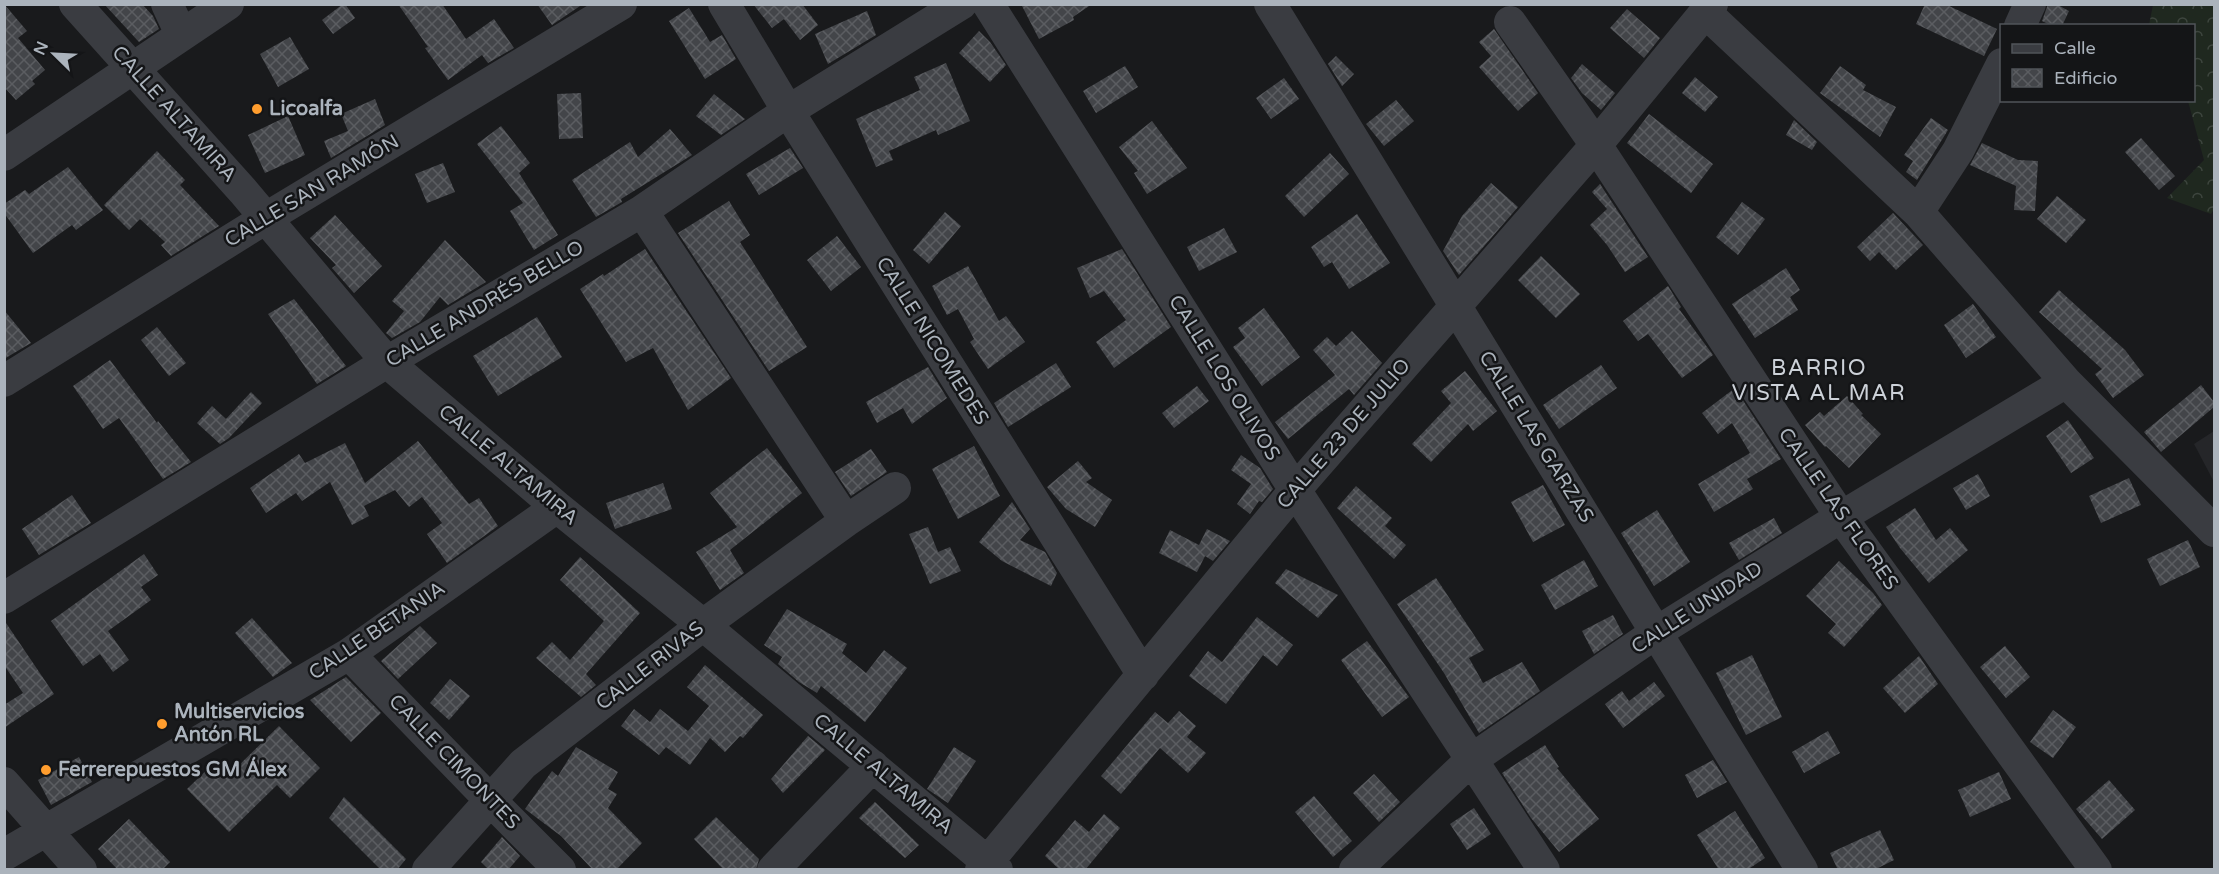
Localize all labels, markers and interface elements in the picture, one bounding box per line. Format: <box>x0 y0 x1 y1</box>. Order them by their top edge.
north arrow <box>24 24 84 84</box>
legend <box>2000 24 2195 102</box>
text: Calle <box>2054 37 2096 59</box>
text: N <box>29 38 53 58</box>
street label: CALLE ALTAMIRA <box>107 41 241 187</box>
text: Edificio <box>2054 67 2118 89</box>
place label: Licoalfa <box>269 97 343 121</box>
marker: Licoalfa <box>250 102 264 116</box>
street label: CALLE SAN RAMÓN <box>220 129 404 253</box>
street label: CALLE ANDRÉS BELLO <box>381 235 588 373</box>
street label: CALLE NICOMEDES <box>871 253 993 429</box>
street label: CALLE LOS OLIVOS <box>1163 291 1285 465</box>
street label: CALLE LAS GARZAS <box>1473 347 1599 527</box>
street label: CALLE 23 DE JULIO <box>1272 354 1416 514</box>
district label: BARRIO VISTA AL MAR <box>1732 355 1906 406</box>
street label: CALLE ALTAMIRA <box>433 400 583 530</box>
street label: CALLE LAS FLORES <box>1773 423 1903 595</box>
street label: CALLE UNIDAD <box>1627 557 1767 659</box>
street label: CALLE BETANIA <box>304 577 450 685</box>
street label: CALLE RIVAS <box>591 617 709 715</box>
street label: CALLE CIMONTES <box>383 690 525 834</box>
place label: Multiservicios Antón RL <box>174 700 305 747</box>
street label: CALLE ALTAMIRA <box>808 709 958 839</box>
marker: Multiservicios Antón RL <box>155 717 169 731</box>
place label: Ferrerepuestos GM Álex <box>58 756 287 782</box>
marker: Ferrerepuestos GM Álex <box>39 763 53 777</box>

